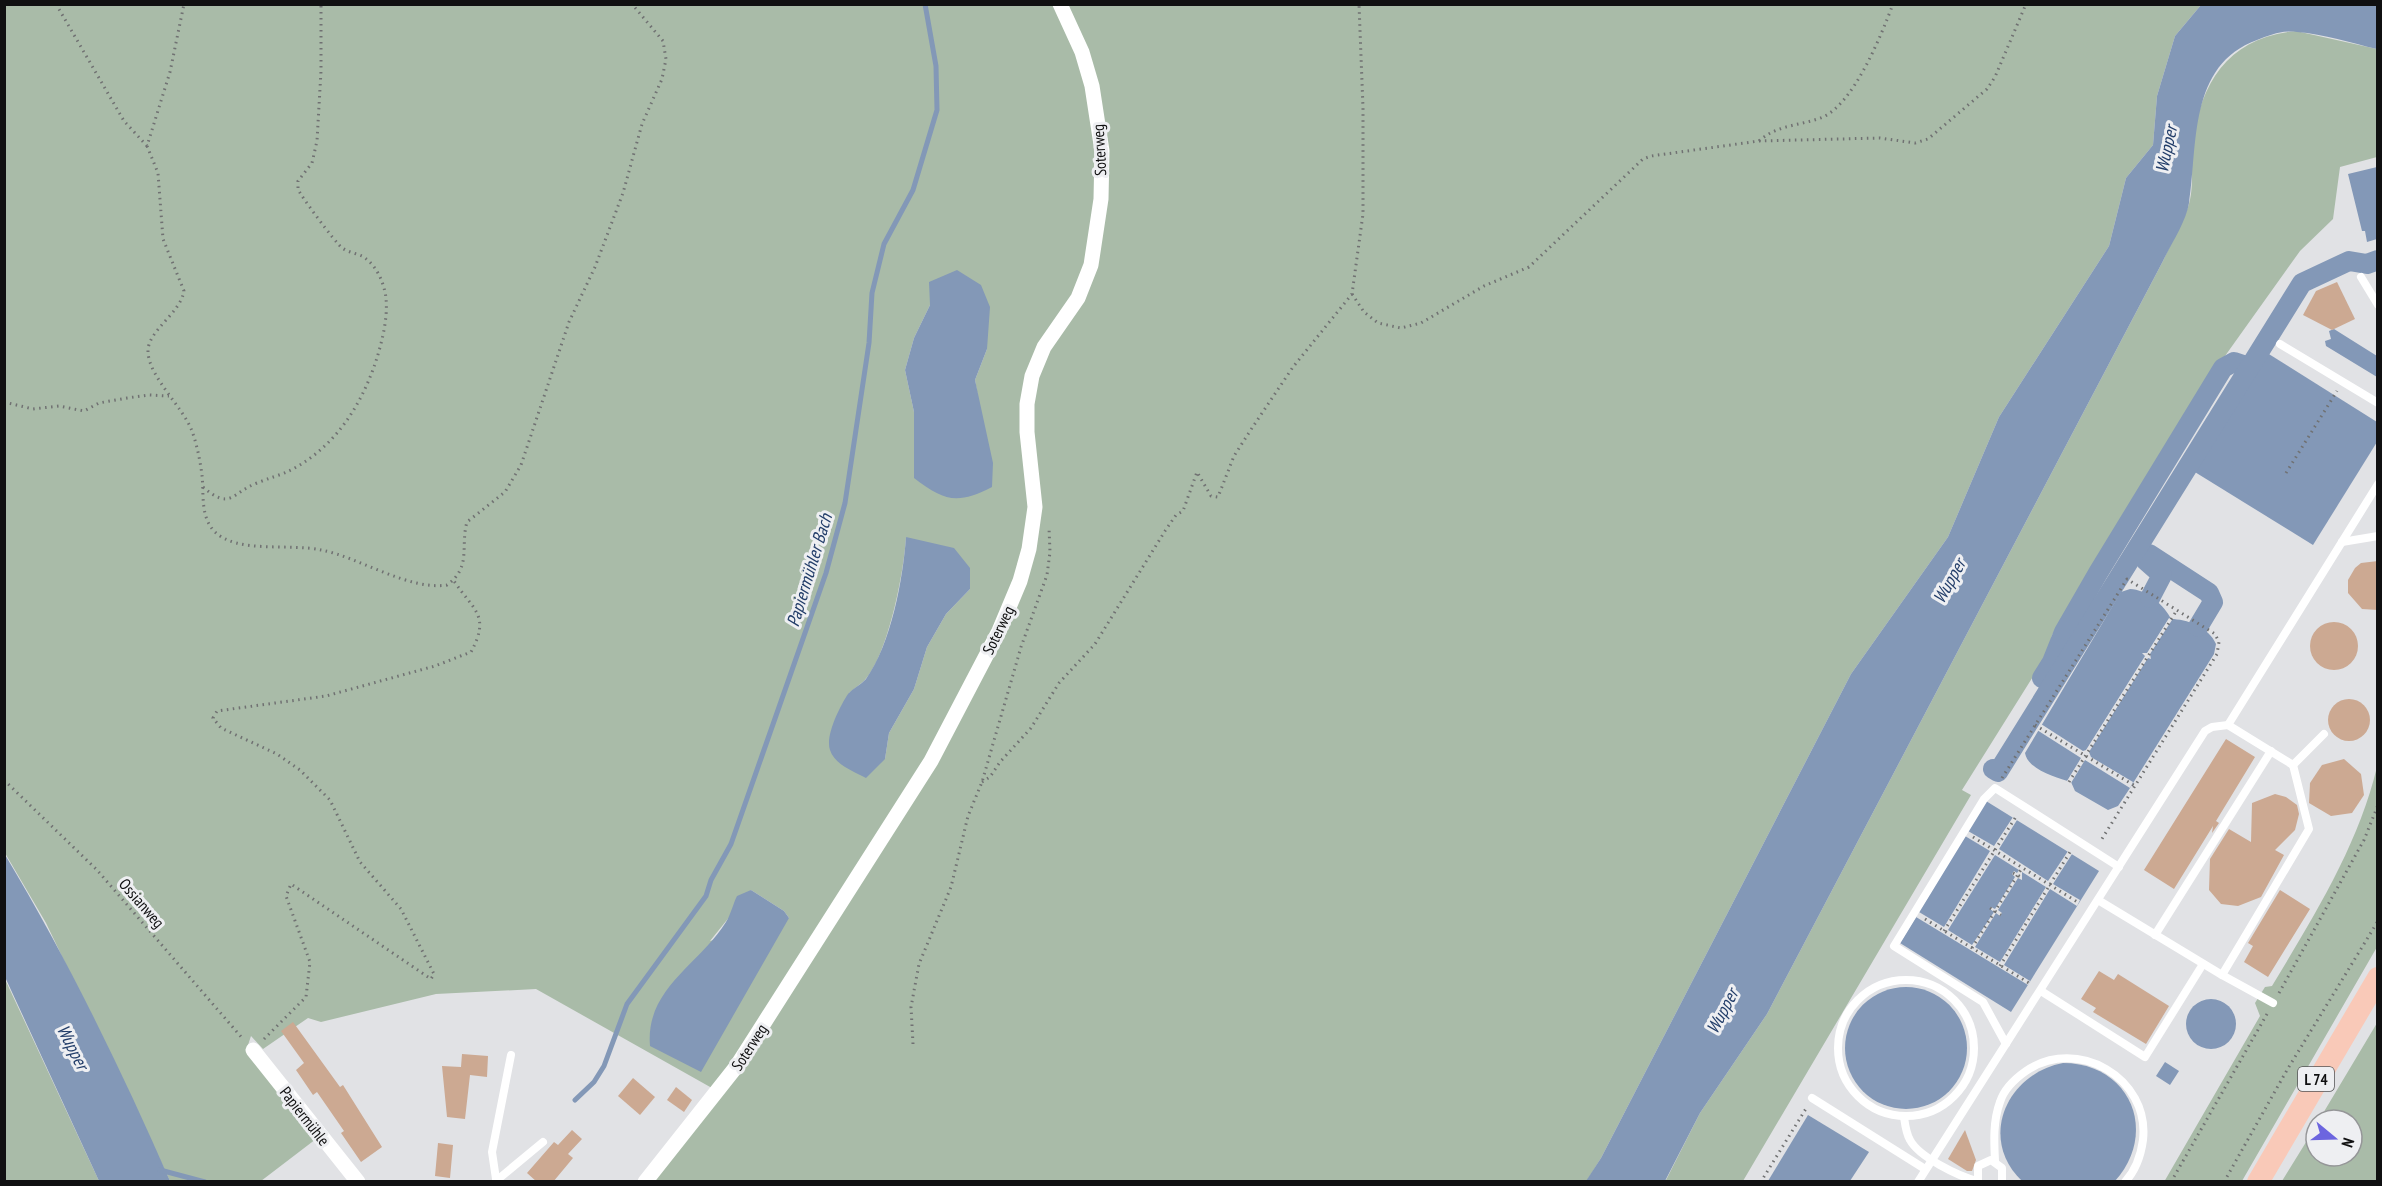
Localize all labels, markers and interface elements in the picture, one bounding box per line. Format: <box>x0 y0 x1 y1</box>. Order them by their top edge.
water label: Wupper <box>2150 120 2183 175</box>
street label: Soterweg <box>1088 124 1110 176</box>
water label: Papiermühler Bach <box>781 510 837 629</box>
water label: Wupper <box>1927 552 1972 607</box>
street label: Soterweg <box>978 602 1018 658</box>
street label: Ossianweg <box>115 874 169 932</box>
water label: Wupper <box>1701 982 1745 1037</box>
street label: Soterweg <box>727 1020 771 1074</box>
water label: Wupper <box>52 1021 95 1076</box>
road number: L 74 <box>2298 1067 2334 1091</box>
street label: Papiermühle <box>276 1083 334 1149</box>
north arrow <box>2304 1108 2364 1168</box>
text: N <box>2337 1136 2359 1150</box>

